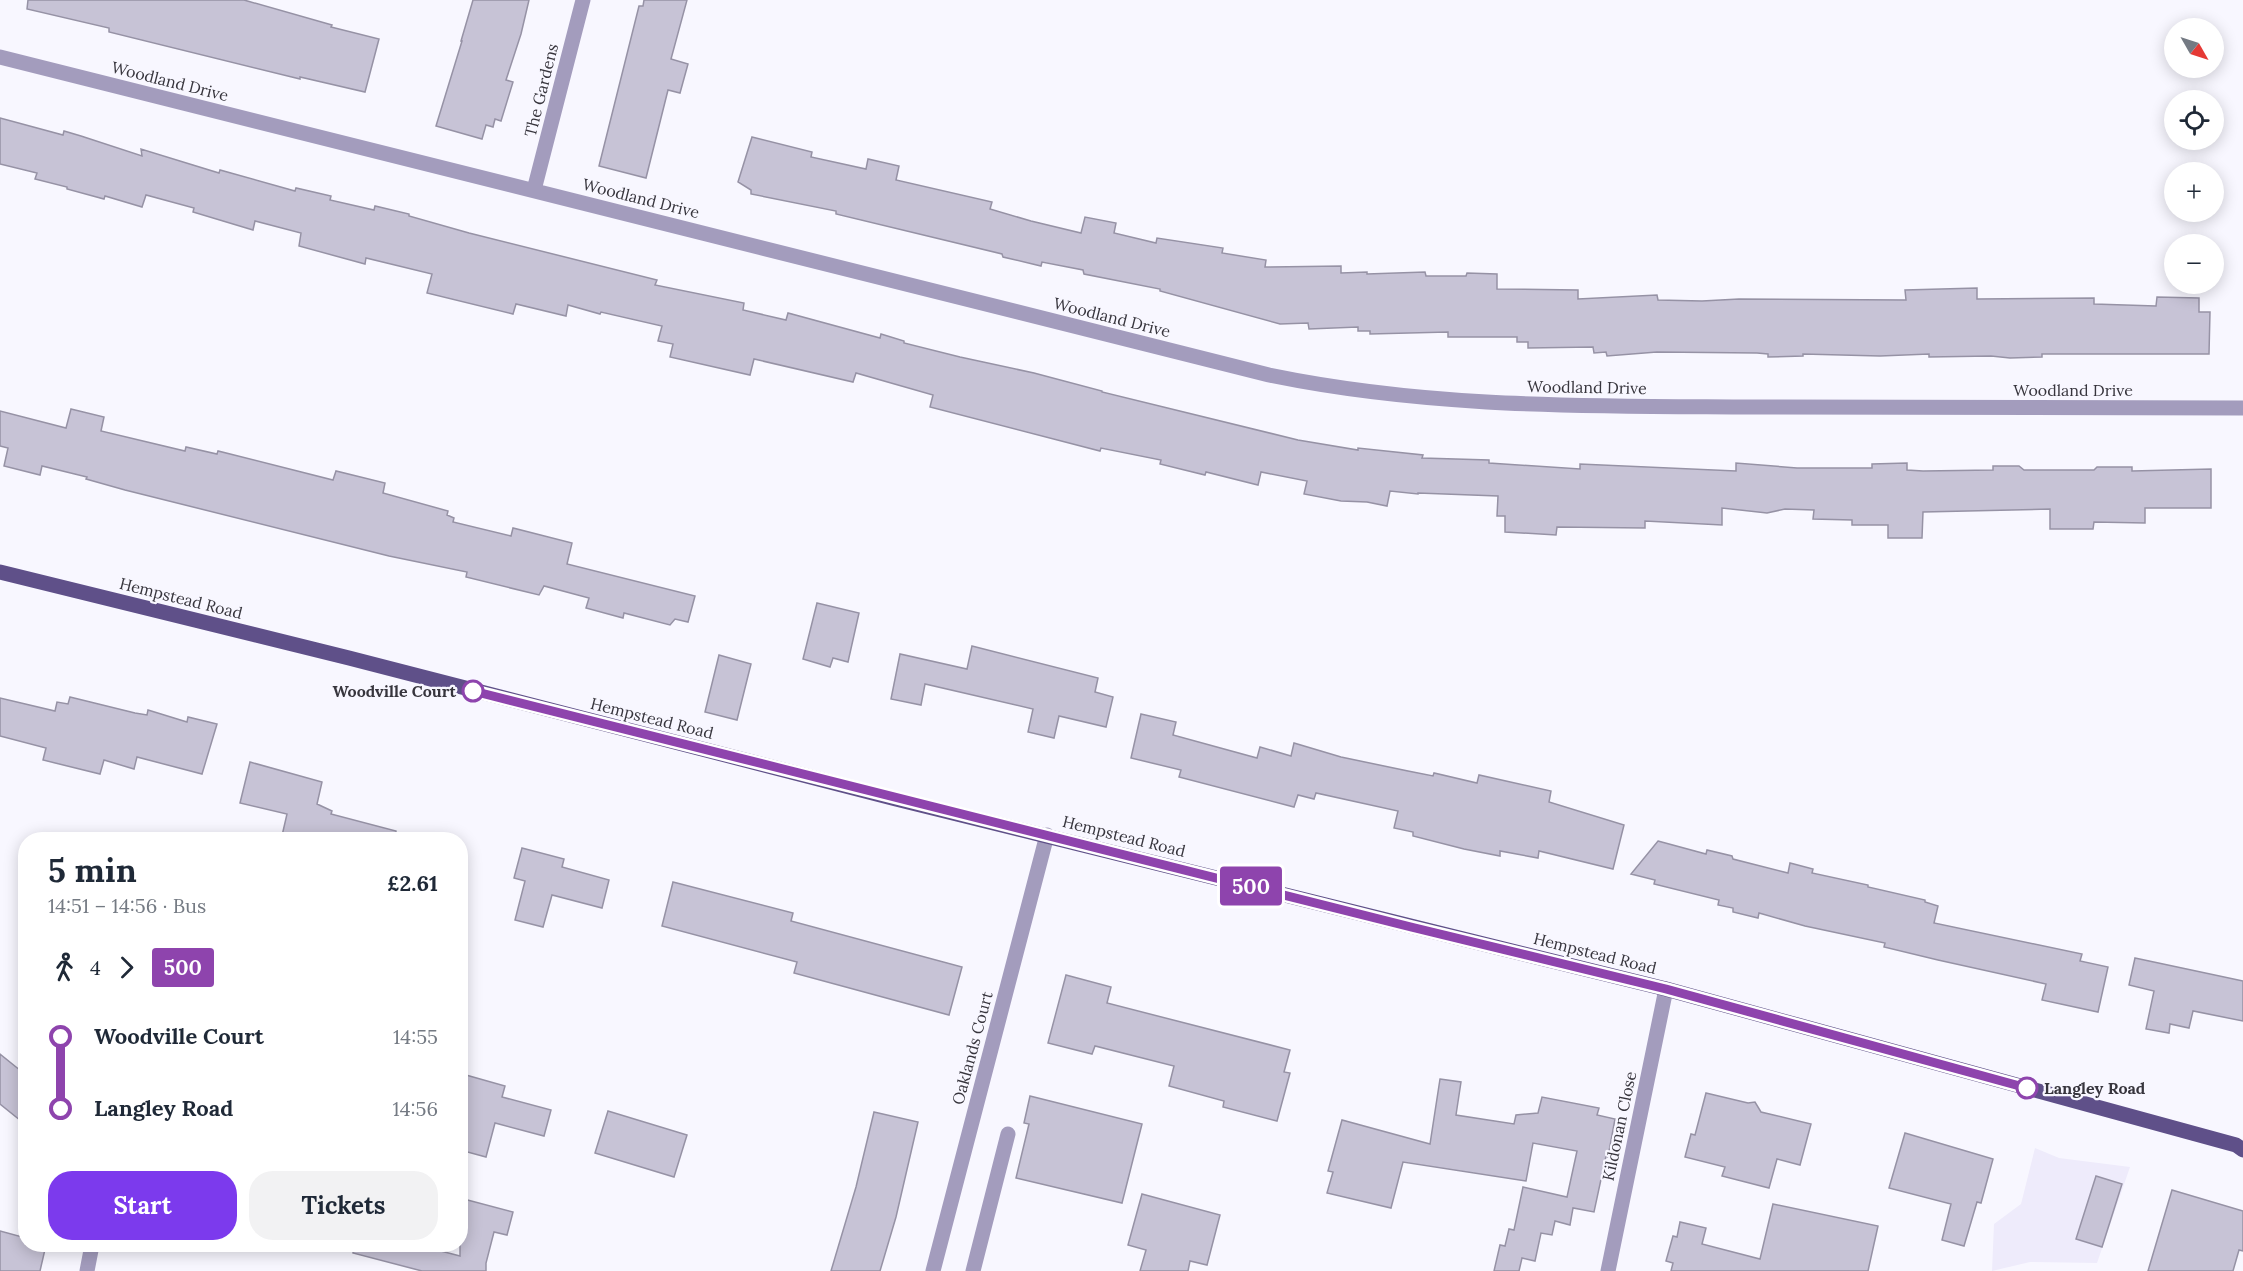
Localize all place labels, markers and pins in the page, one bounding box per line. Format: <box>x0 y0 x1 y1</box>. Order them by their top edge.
marker: Woodville Court <box>462 680 484 702</box>
place label: Woodville Court <box>332 681 456 701</box>
marker: Langley Road <box>2016 1077 2038 1099</box>
place label: Langley Road <box>2044 1078 2146 1098</box>

